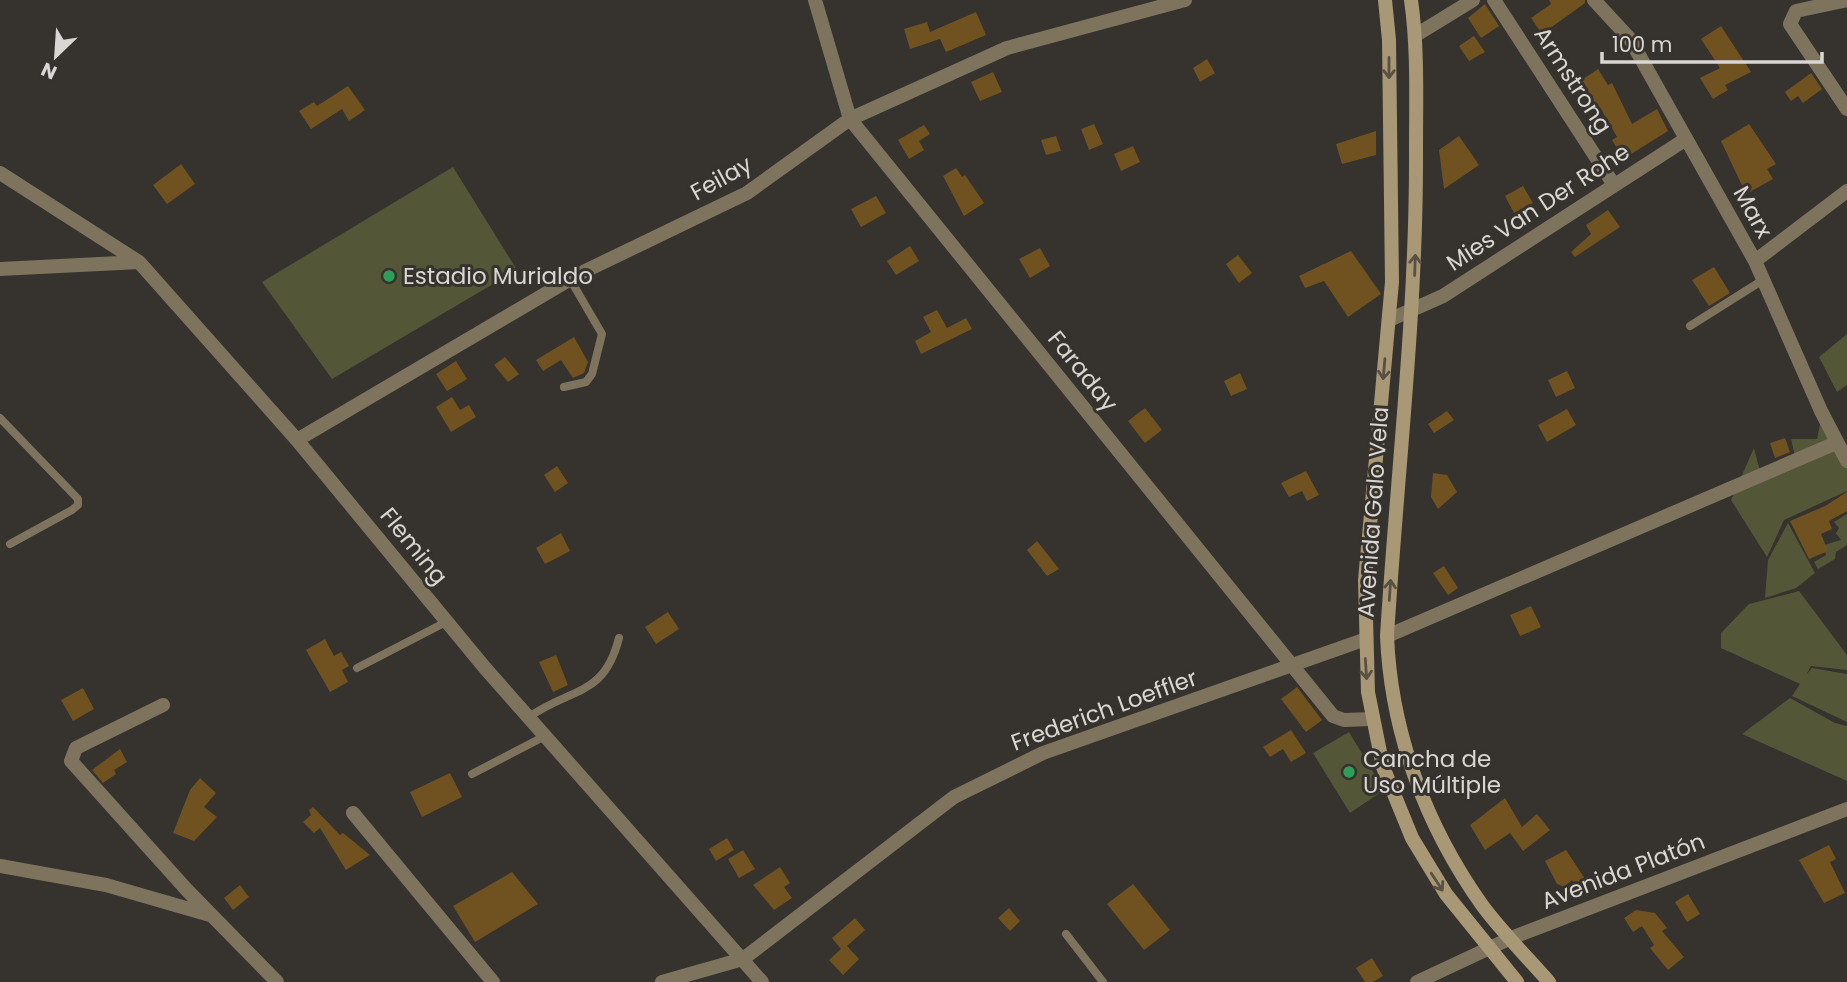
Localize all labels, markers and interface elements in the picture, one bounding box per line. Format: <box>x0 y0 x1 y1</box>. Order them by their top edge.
street label: Armstrong <box>1526 20 1620 140</box>
north arrow <box>21 21 91 91</box>
scale bar <box>1602 21 1822 65</box>
text: 100 m <box>1612 30 1672 59</box>
text: N <box>37 56 61 86</box>
one-way arrow <box>1382 56 1396 79</box>
street label: Mies Van Der Rohe <box>1440 136 1636 278</box>
street label: Feilay <box>685 148 758 208</box>
street label: Marx <box>1726 180 1780 244</box>
one-way arrow <box>1408 254 1421 277</box>
place label: Estadio Murialdo <box>403 260 593 292</box>
marker: Estadio Murialdo <box>381 268 397 284</box>
street label: Faraday <box>1041 324 1125 418</box>
one-way arrow <box>1377 357 1390 379</box>
street label: Avenida Galo Vela <box>1350 406 1396 618</box>
street label: Fleming <box>373 501 455 591</box>
one-way arrow <box>1384 579 1397 602</box>
one-way arrow <box>1360 657 1373 680</box>
street label: Frederich Loeffler <box>1007 661 1201 759</box>
place label: Cancha de Uso Múltiple <box>1363 743 1501 801</box>
marker: Cancha de Uso Múltiple <box>1341 764 1357 780</box>
street label: Avenida Platón <box>1537 825 1709 917</box>
one-way arrow <box>1430 872 1445 891</box>

